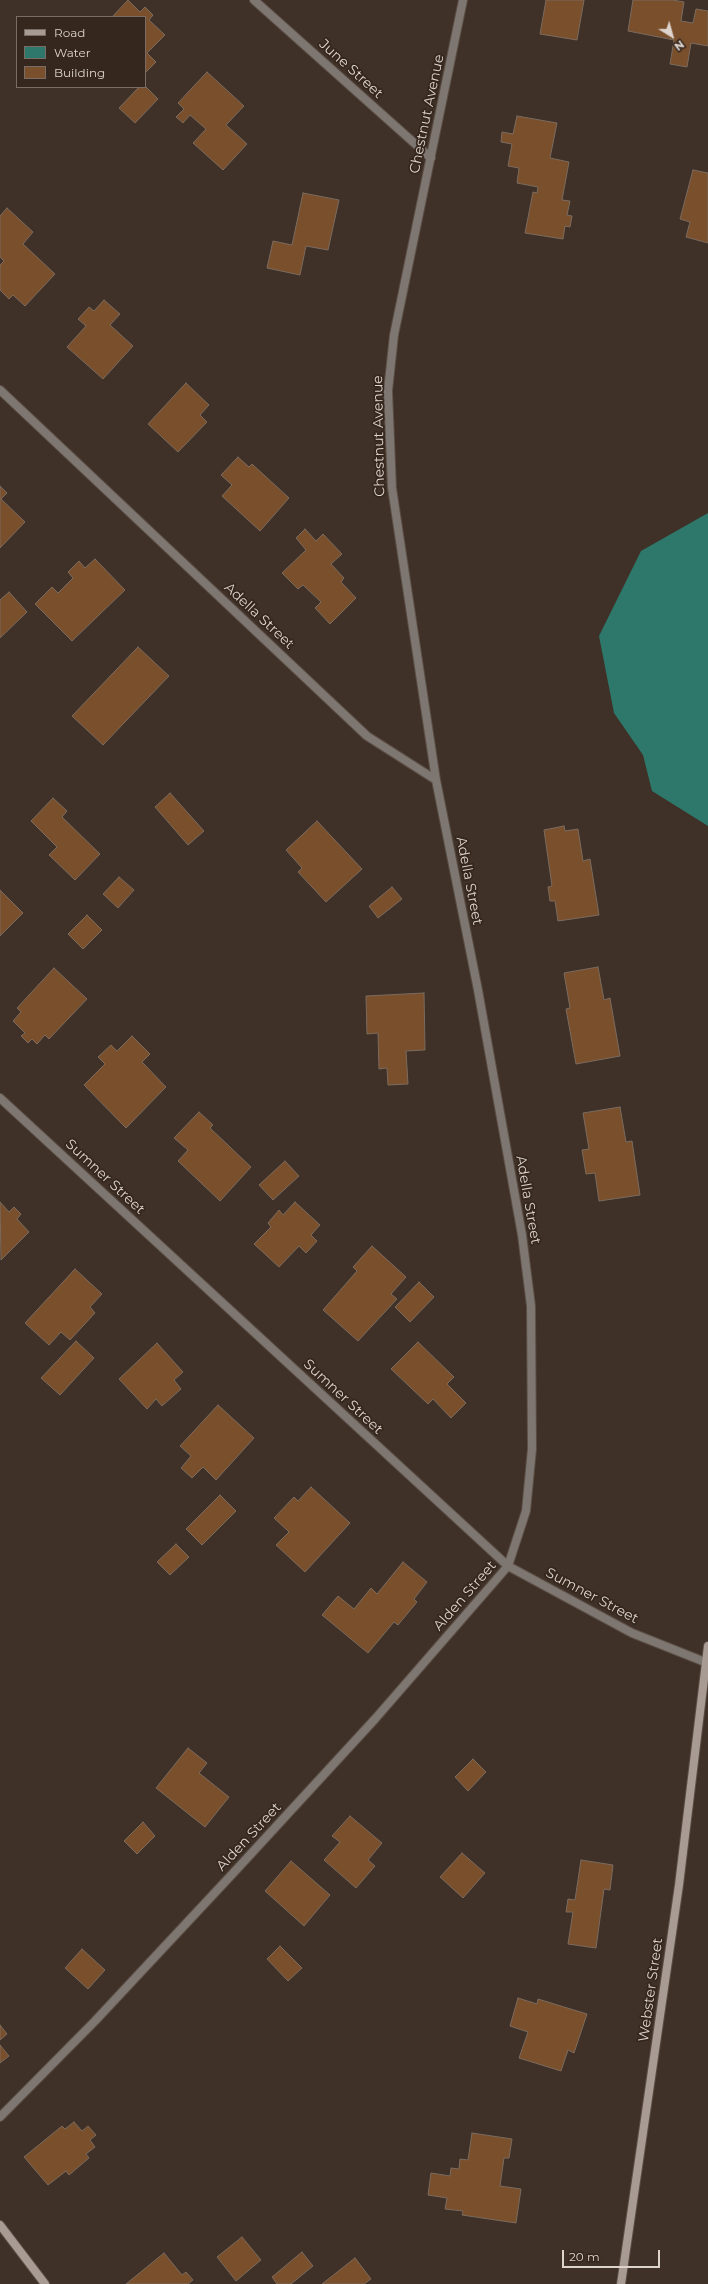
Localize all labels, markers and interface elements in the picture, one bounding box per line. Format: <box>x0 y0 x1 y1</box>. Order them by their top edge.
legend <box>16 16 146 88</box>
north arrow <box>652 16 692 56</box>
text: Road <box>54 25 85 40</box>
street label: June Street <box>316 36 386 102</box>
text: N <box>671 37 687 54</box>
text: Water <box>54 45 90 60</box>
street label: Chestnut Avenue <box>406 53 448 175</box>
text: Building <box>54 65 105 80</box>
street label: Chestnut Avenue <box>370 375 388 497</box>
street label: Adella Street <box>220 579 298 653</box>
street label: Adella Street <box>452 835 486 927</box>
street label: Sumner Street <box>62 1136 148 1218</box>
street label: Adella Street <box>512 1154 544 1246</box>
street label: Sumner Street <box>300 1356 386 1438</box>
street label: Alden Street <box>430 1558 500 1634</box>
street label: Sumner Street <box>543 1565 641 1627</box>
street label: Alden Street <box>213 1799 285 1875</box>
street label: Webster Street <box>635 1937 667 2043</box>
scale bar <box>564 2242 662 2268</box>
text: 20 m <box>569 2249 600 2264</box>

